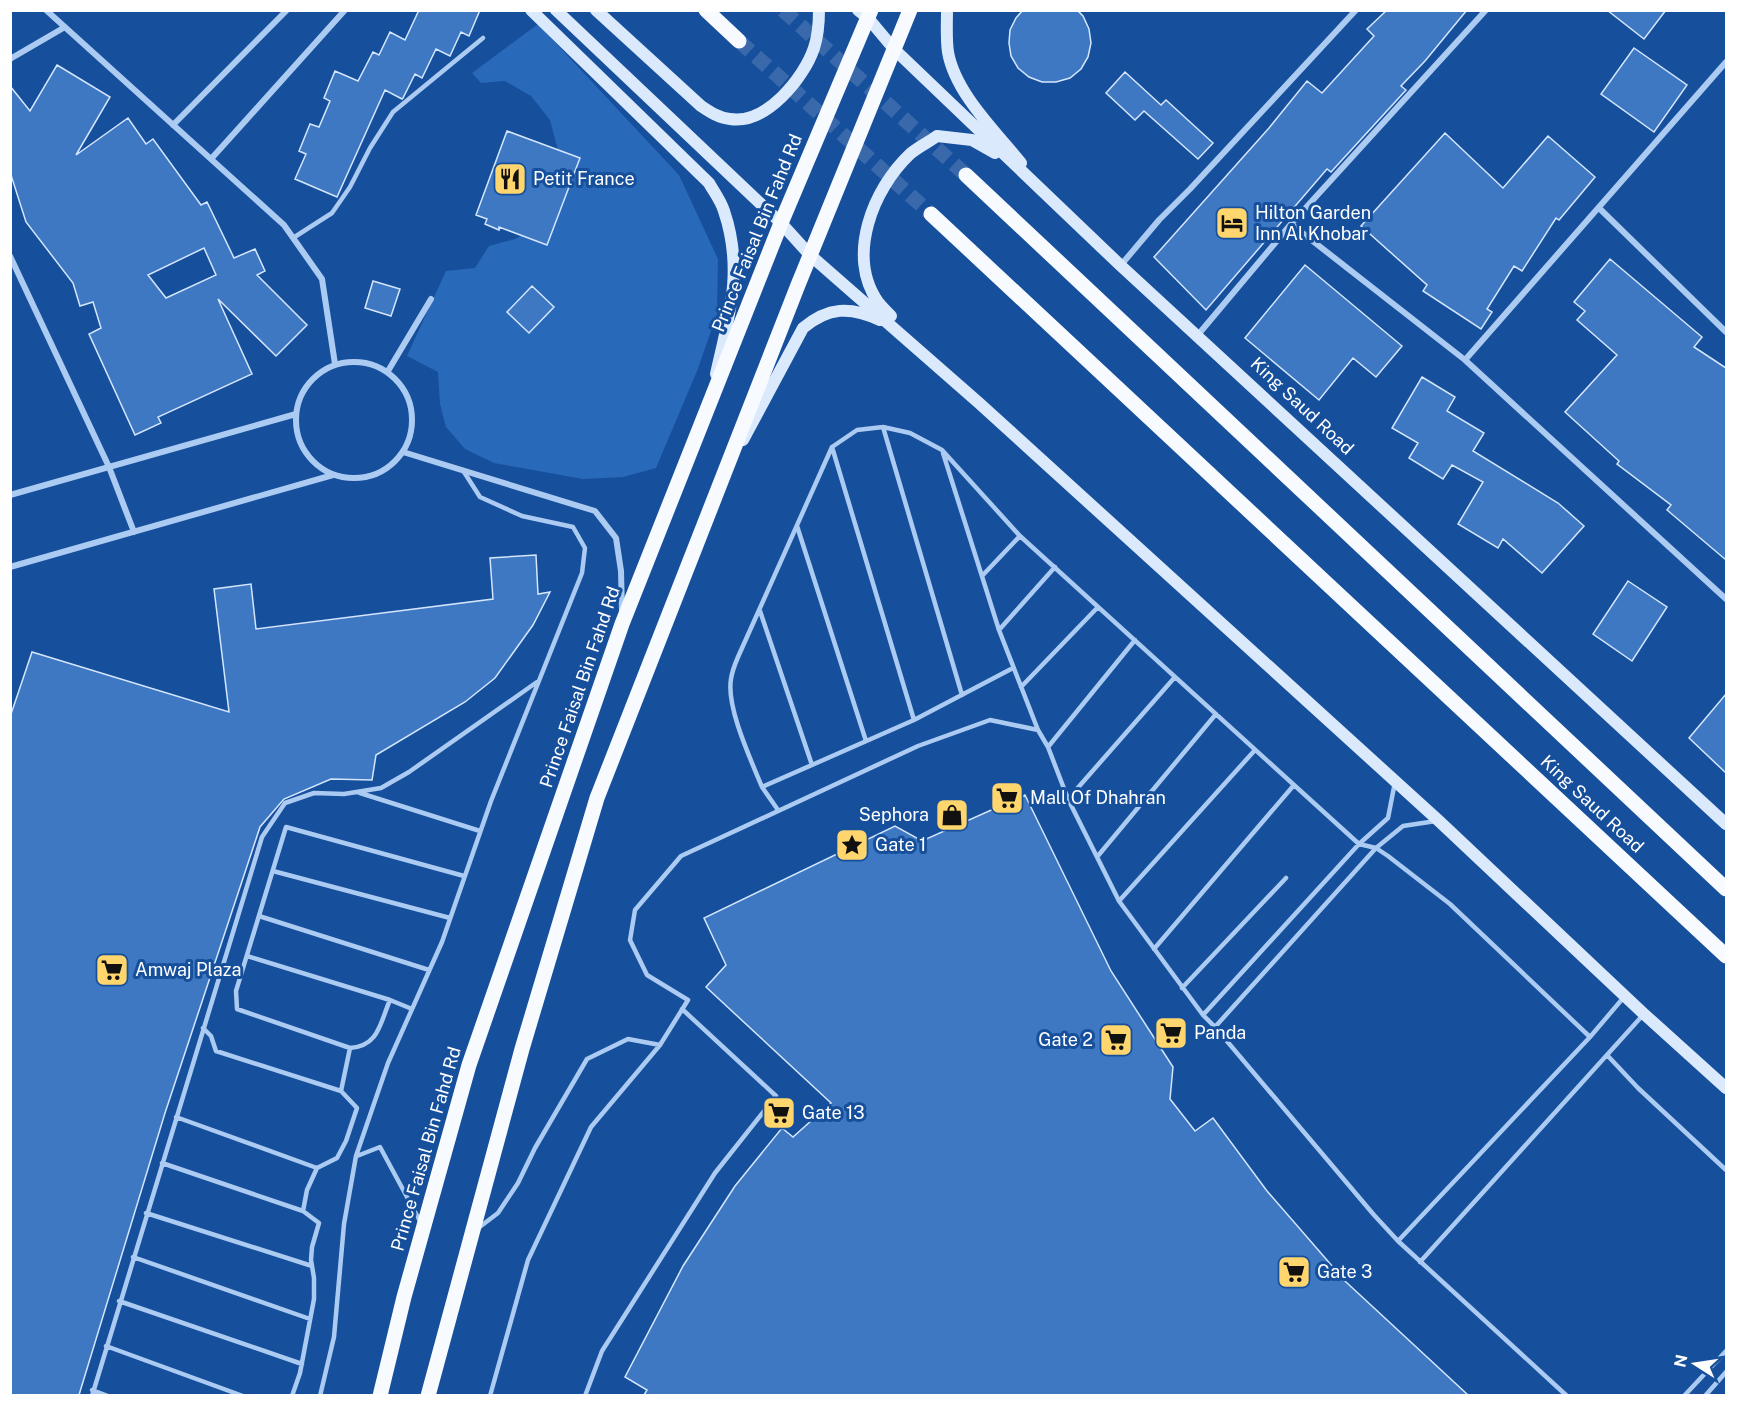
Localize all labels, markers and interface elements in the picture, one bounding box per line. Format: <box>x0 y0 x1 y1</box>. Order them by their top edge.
street label: Prince Faisal Bin Fahd Rd <box>707 131 806 335</box>
restaurant icon: Petit France <box>492 161 528 197</box>
place label: Petit France <box>533 168 635 189</box>
place label: Hilton Garden Inn Al Khobar <box>1255 202 1371 244</box>
hotel icon: Hilton Garden Inn Al Khobar <box>1214 205 1250 241</box>
street label: King Saud Road <box>1247 353 1358 459</box>
street label: Prince Faisal Bin Fahd Rd <box>535 583 624 790</box>
street label: King Saud Road <box>1537 751 1648 857</box>
supermarket icon: Mall Of Dhahran <box>989 780 1025 816</box>
place label: Mall Of Dhahran <box>1030 787 1166 808</box>
shop icon: Sephora <box>934 797 970 833</box>
place label: Sephora <box>859 804 929 825</box>
place icon: Gate 1 <box>834 827 870 863</box>
place label: Gate 1 <box>875 834 926 855</box>
supermarket icon: Amwaj Plaza <box>94 952 130 988</box>
place label: Amwaj Plaza <box>135 959 241 980</box>
supermarket icon: Panda <box>1153 1015 1189 1051</box>
supermarket icon: Gate 2 <box>1098 1022 1134 1058</box>
place label: Panda <box>1194 1022 1246 1043</box>
place label: Gate 2 <box>1038 1029 1093 1050</box>
street label: Prince Faisal Bin Fahd Rd <box>386 1044 465 1253</box>
supermarket icon: Gate 13 <box>761 1095 797 1131</box>
place label: Gate 13 <box>802 1102 865 1123</box>
supermarket icon: Gate 3 <box>1276 1254 1312 1290</box>
place label: Gate 3 <box>1317 1261 1372 1282</box>
north arrow <box>1665 1334 1725 1394</box>
text: N <box>1670 1353 1691 1369</box>

